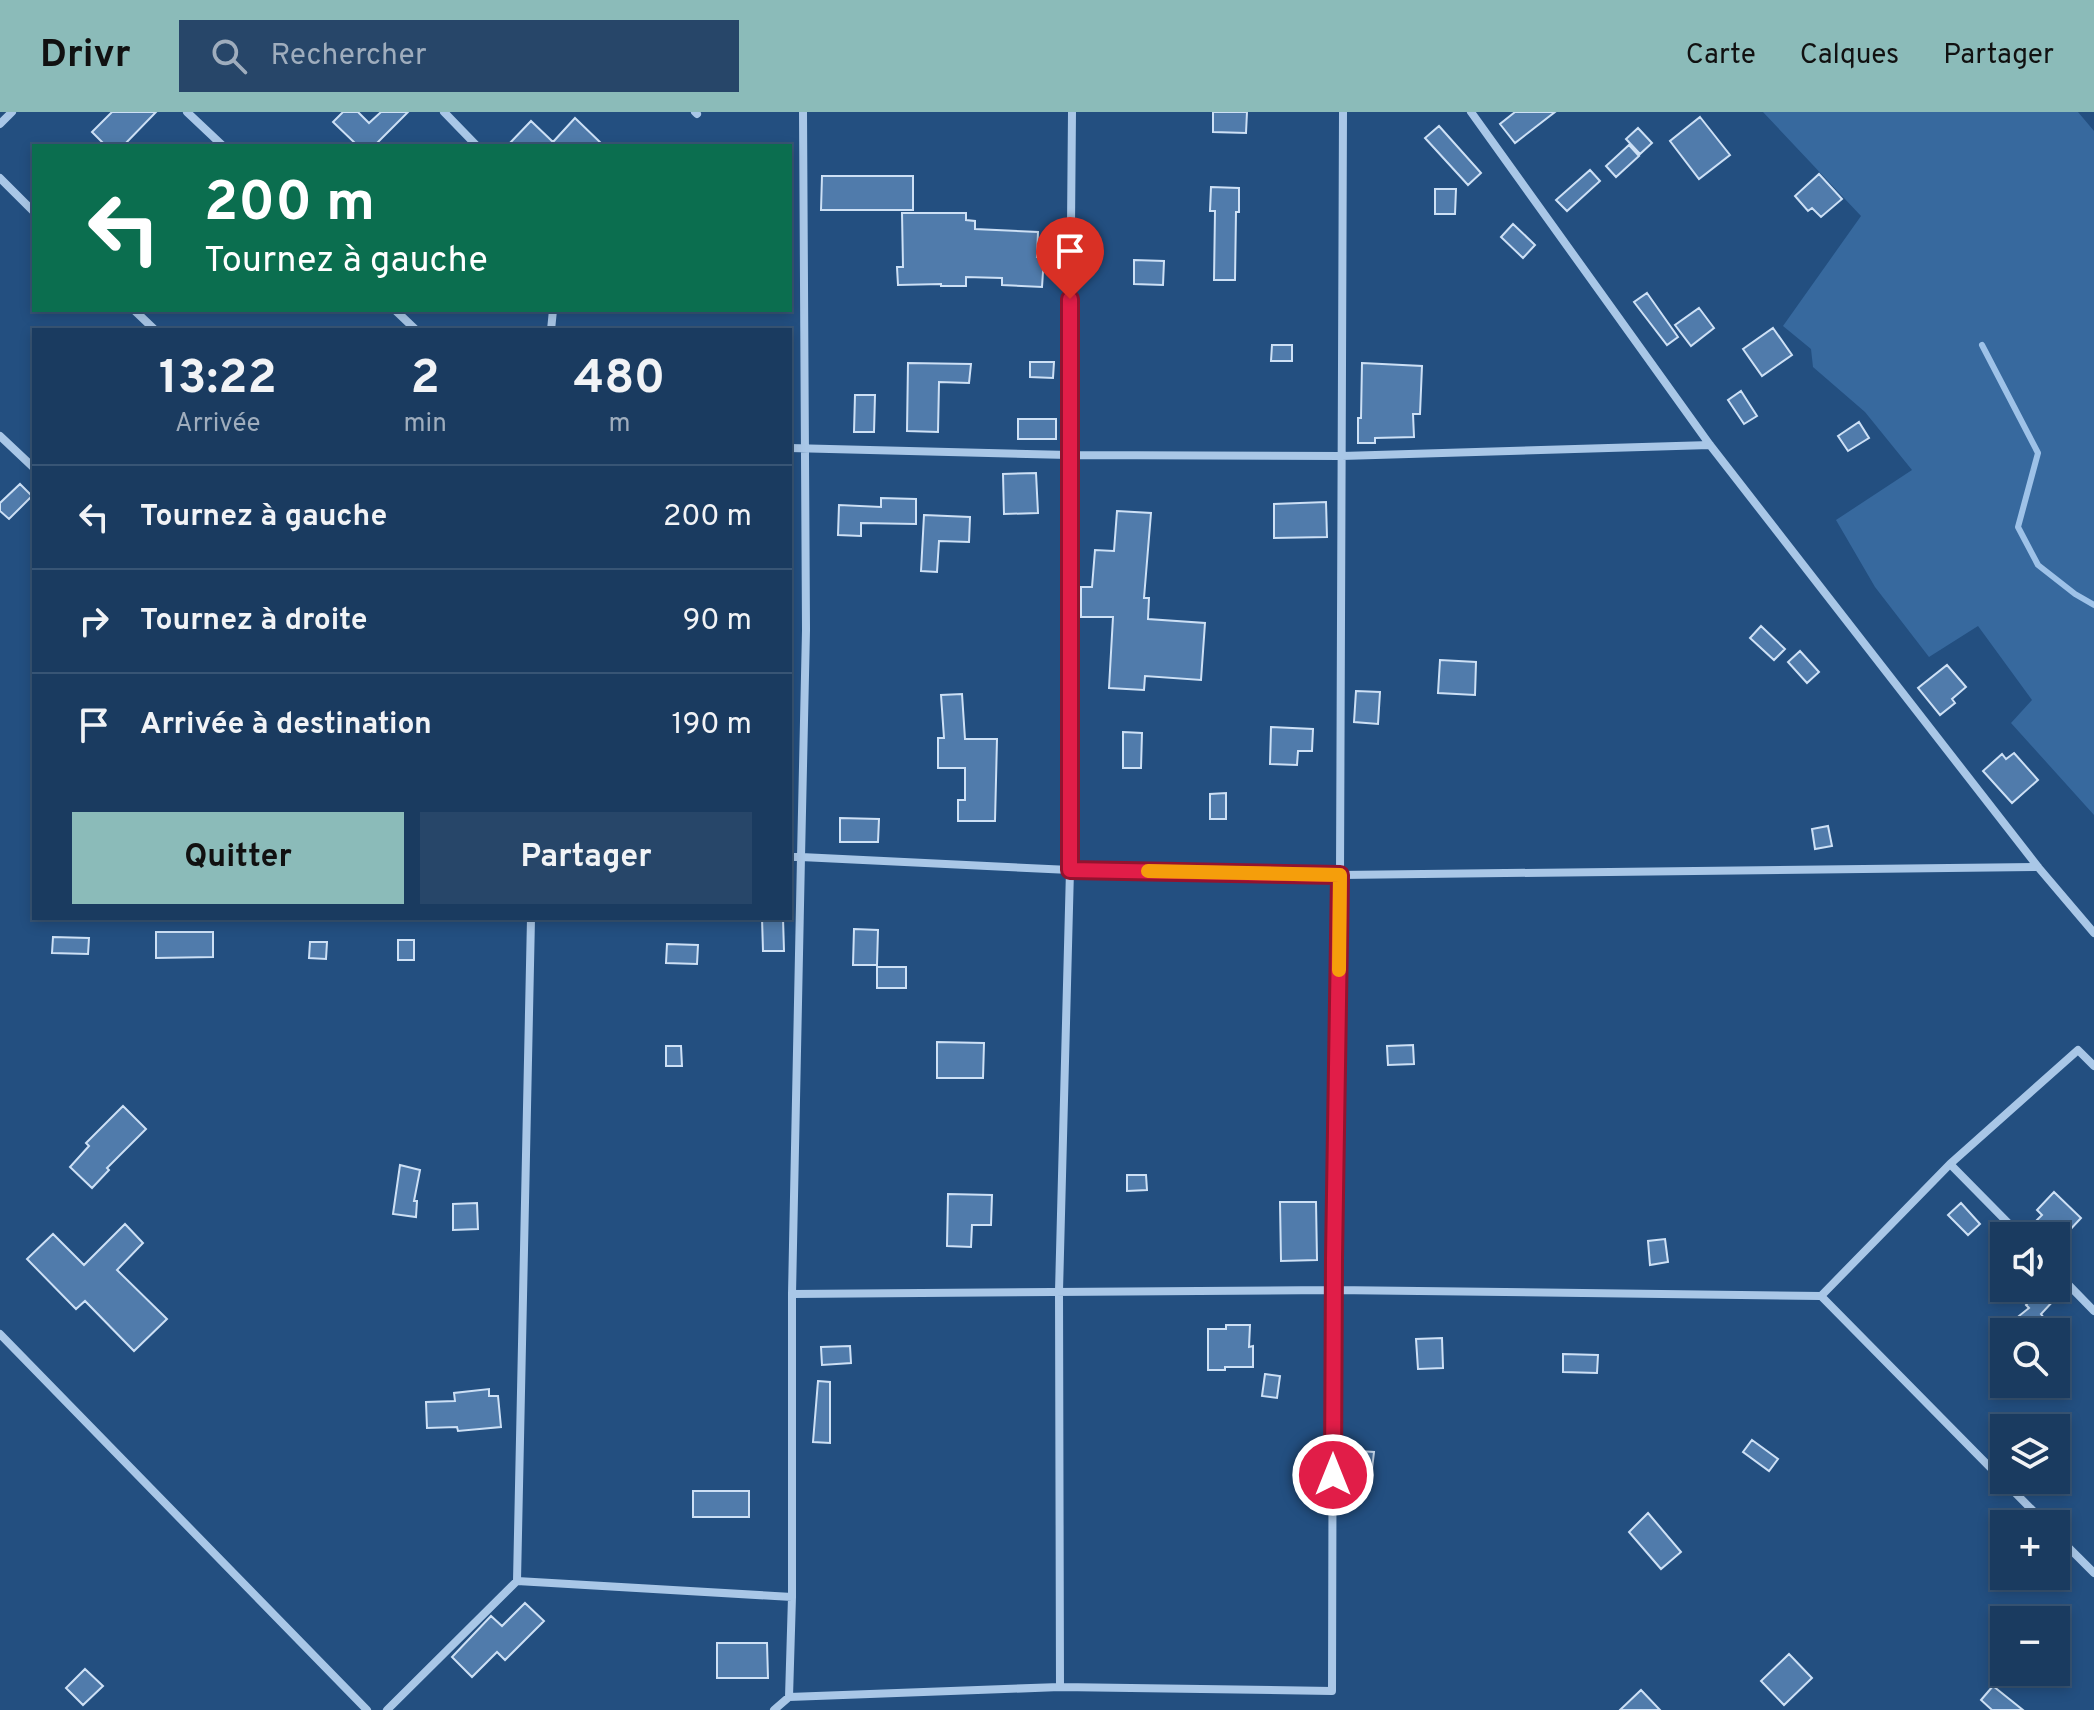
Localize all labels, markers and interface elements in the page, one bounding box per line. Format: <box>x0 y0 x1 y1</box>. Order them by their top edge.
search box <box>179 20 739 92</box>
text: Drivr <box>40 32 131 81</box>
icon: search <box>207 34 251 78</box>
text: Rechercher <box>271 38 427 75</box>
text: Carte <box>1686 38 1756 74</box>
text: Calques <box>1800 38 1899 74</box>
text: Partager <box>1943 38 2054 74</box>
text: 200 m <box>204 170 375 240</box>
icon: left <box>72 176 176 280</box>
pin <box>1036 217 1104 299</box>
icon: arrive <box>1048 229 1092 273</box>
text: Tournez à gauche <box>204 239 488 285</box>
text: 13:22 <box>159 350 277 410</box>
text: 2 <box>411 350 440 410</box>
text: 480 <box>573 350 665 410</box>
text: Arrivée <box>175 408 260 441</box>
text: min <box>404 408 447 441</box>
text: m <box>608 408 630 441</box>
icon: left <box>72 495 116 539</box>
text: Tournez à gauche <box>140 499 387 536</box>
text: 200 m <box>663 499 752 536</box>
icon: right <box>72 599 116 643</box>
text: Tournez à droite <box>140 603 368 640</box>
text: 90 m <box>683 603 752 640</box>
icon: arrive <box>72 703 116 747</box>
text: Arrivée à destination <box>140 707 432 744</box>
text: 190 m <box>671 707 752 744</box>
button: Quitter <box>72 812 404 904</box>
button: Partager <box>420 812 752 904</box>
map controls <box>1990 1222 2070 1686</box>
button: sound <box>1990 1222 2070 1302</box>
button: search <box>1990 1318 2070 1398</box>
button: layers <box>1990 1414 2070 1494</box>
position arrow <box>1291 1433 1375 1517</box>
button: + <box>1990 1510 2070 1590</box>
button: − <box>1990 1606 2070 1686</box>

